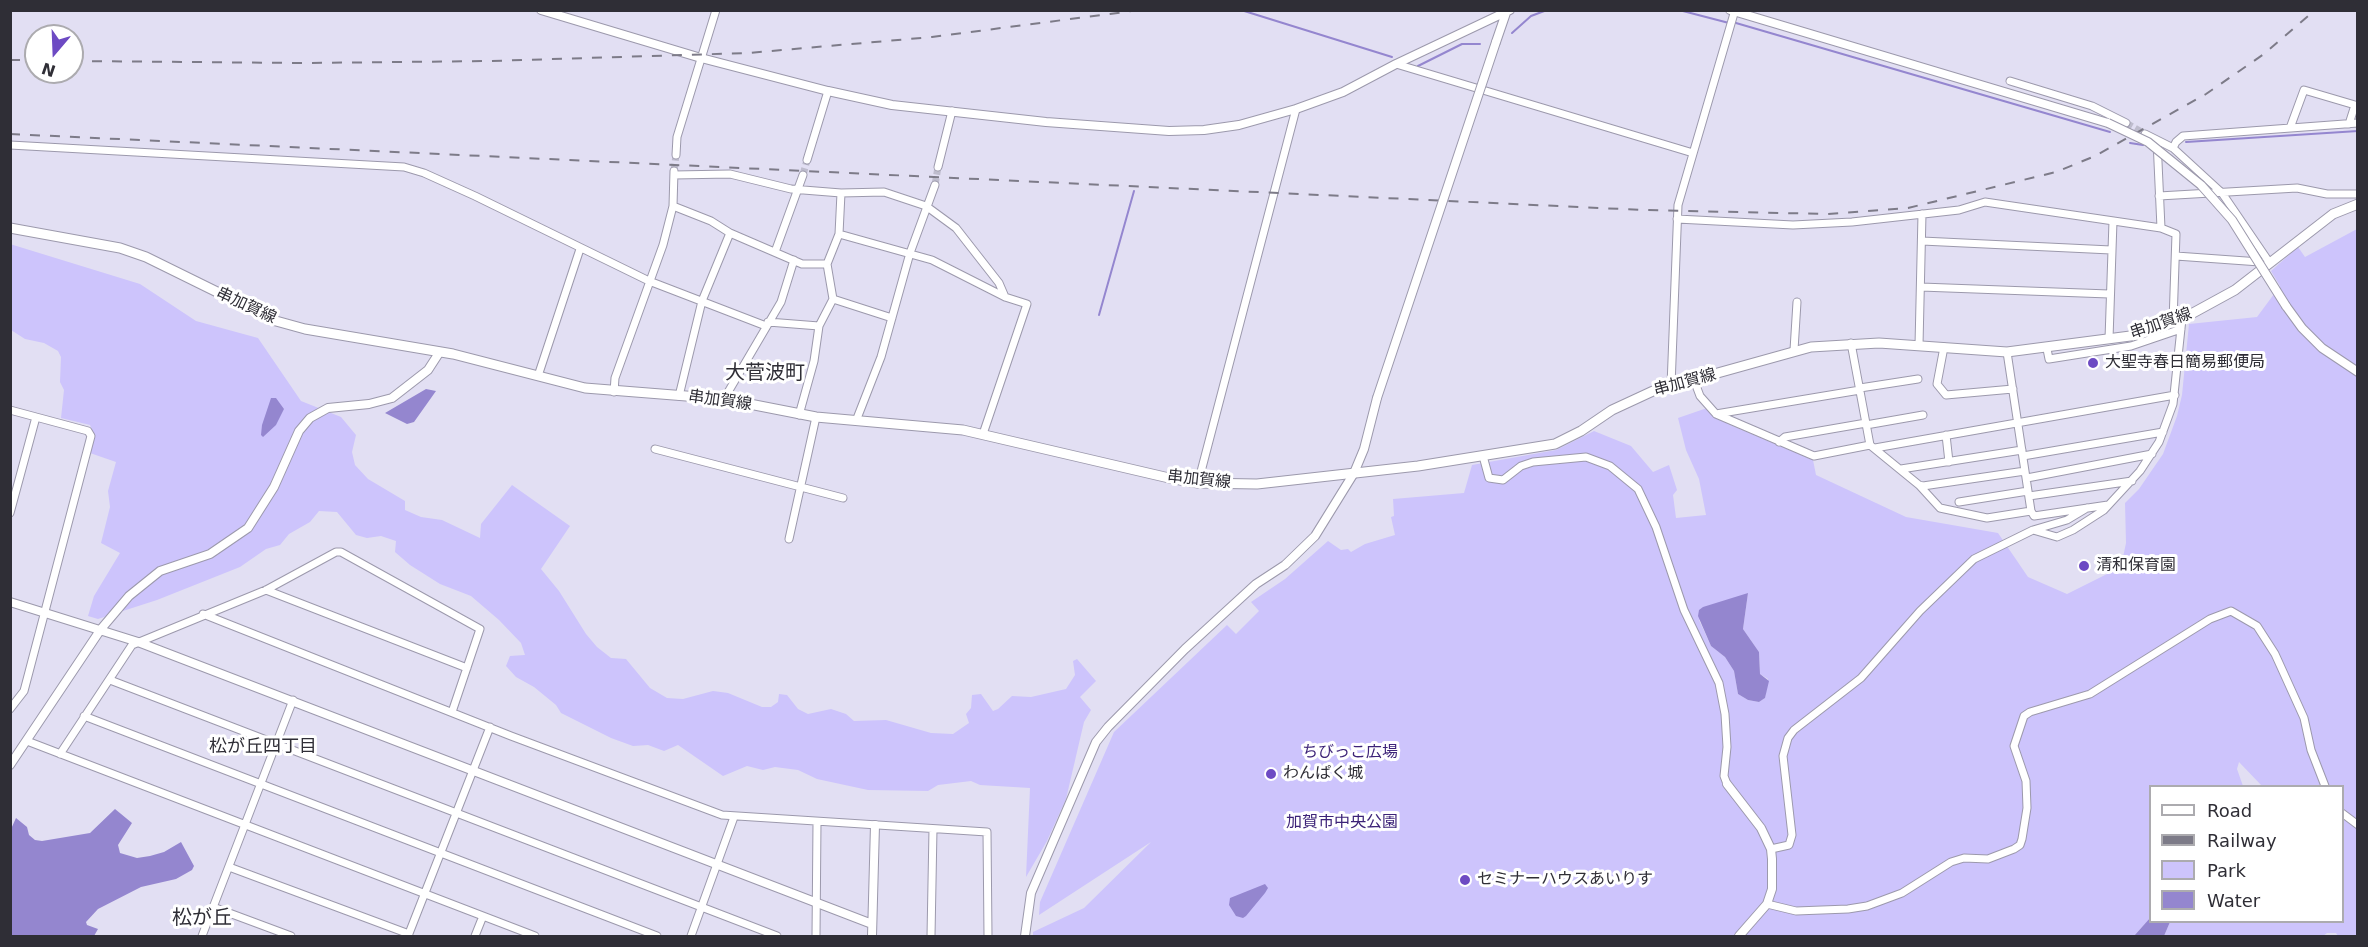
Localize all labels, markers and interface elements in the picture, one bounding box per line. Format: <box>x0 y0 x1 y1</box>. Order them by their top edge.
north arrow <box>24 24 84 84</box>
text: N <box>39 58 58 81</box>
street label: 串加賀線 <box>213 284 279 328</box>
street label: 串加賀線 <box>2128 305 2194 343</box>
place label: 大聖寺春日簡易郵便局 <box>2105 353 2265 373</box>
marker: 大聖寺春日簡易郵便局 <box>2086 356 2100 370</box>
district label: 大菅波町 <box>725 362 805 386</box>
street label: 串加賀線 <box>1652 365 1718 401</box>
street label: 串加賀線 <box>687 387 753 415</box>
street label: 串加賀線 <box>1166 467 1232 493</box>
place label: 清和保育園 <box>2096 556 2176 576</box>
marker: 清和保育園 <box>2077 559 2091 573</box>
district label: 松が丘四丁目 <box>209 736 317 758</box>
park label: ちびっこ広場 <box>1302 743 1398 763</box>
place label: わんぱく城 <box>1283 764 1363 784</box>
marker: わんぱく城 <box>1264 767 1278 781</box>
legend <box>2149 785 2344 923</box>
text: Road <box>2207 800 2252 821</box>
park label: 加賀市中央公園 <box>1286 813 1398 833</box>
text: Railway <box>2207 830 2277 851</box>
text: Park <box>2207 860 2246 881</box>
place label: セミナーハウスあいりす <box>1477 870 1653 890</box>
marker: セミナーハウスあいりす <box>1458 873 1472 887</box>
text: Water <box>2207 890 2260 911</box>
district label: 松が丘 <box>172 907 232 931</box>

